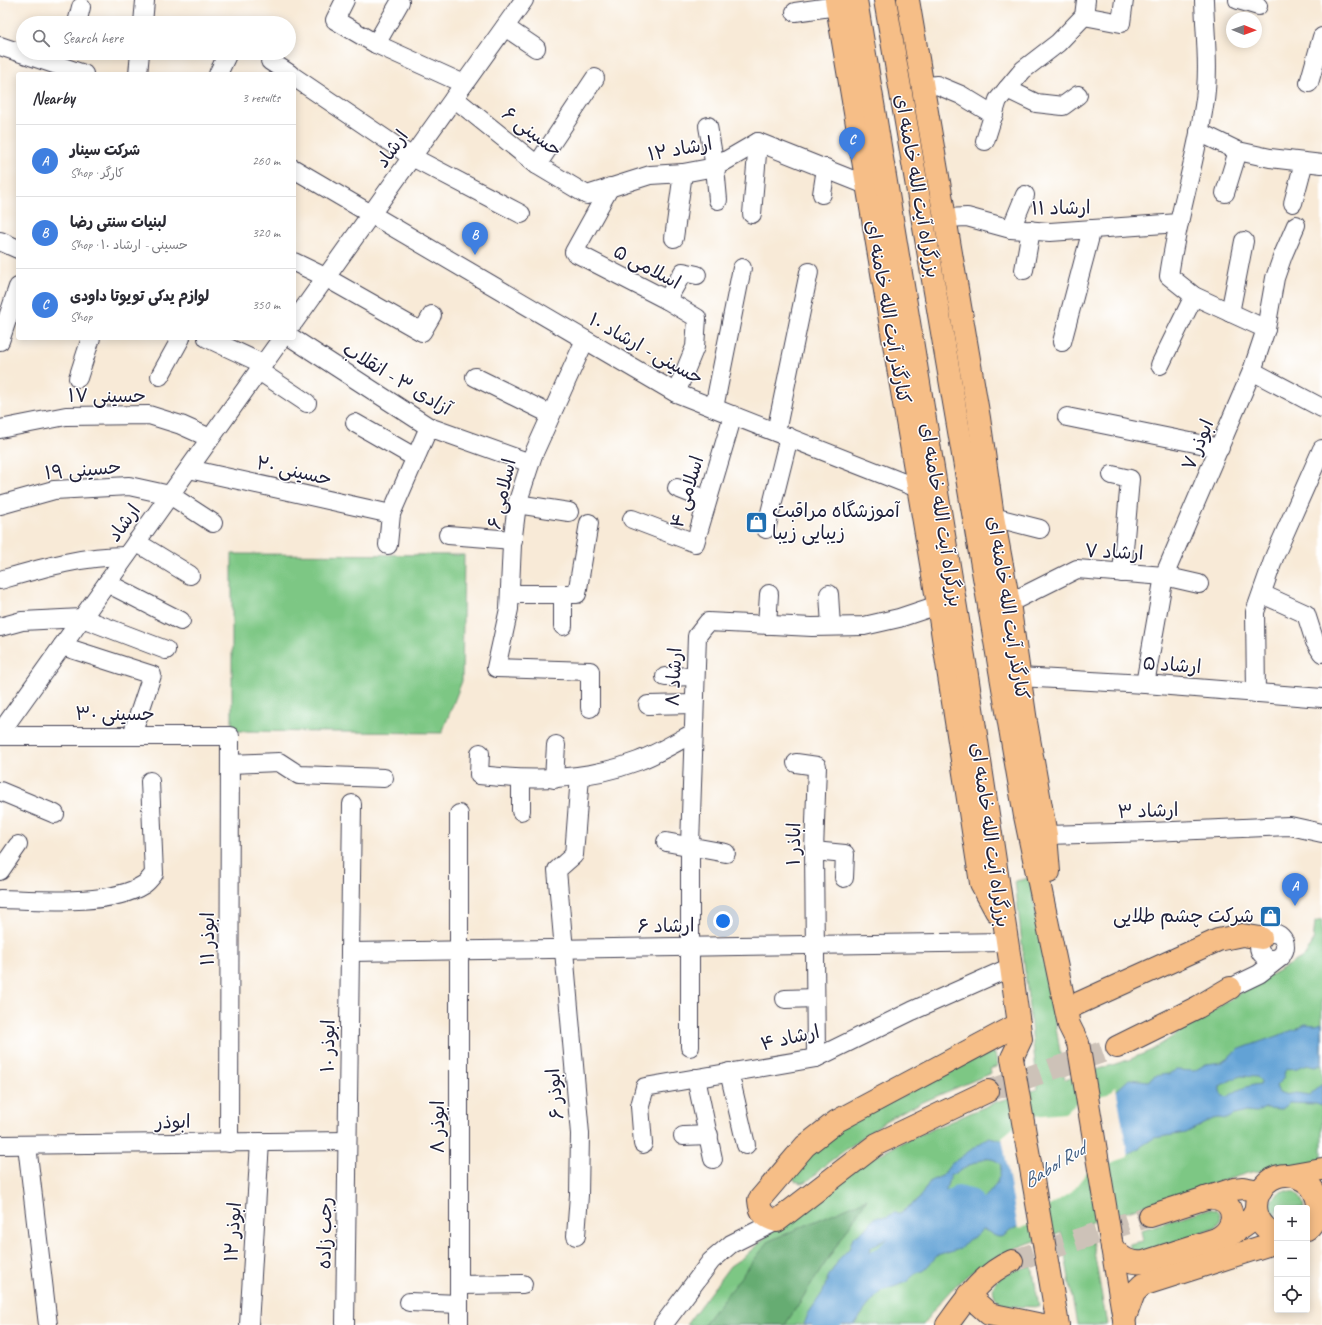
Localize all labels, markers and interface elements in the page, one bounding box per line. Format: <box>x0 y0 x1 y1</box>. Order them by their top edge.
north arrow <box>1226 12 1262 48</box>
search box <box>16 16 296 60</box>
icon: search <box>30 27 52 49</box>
text: Search here <box>62 29 123 48</box>
text: Nearby <box>32 88 75 109</box>
text: 3 results <box>242 90 280 106</box>
street label: بزرگراه آیت الله خامنه ای <box>889 92 945 280</box>
street label: حسینی ۶ <box>497 102 567 162</box>
street label: ارشاد <box>370 125 414 173</box>
pin: C <box>839 127 865 160</box>
street label: ارشاد ۱۲ <box>646 132 714 166</box>
text: شرکت سینار <box>70 141 140 160</box>
text: A <box>42 153 48 169</box>
text: 260 m <box>252 153 280 169</box>
text: Shop · کارگر <box>70 165 124 181</box>
street label: ارشاد ۱۱ <box>1031 195 1091 221</box>
text: لبنیات سنتی رضا <box>70 213 166 232</box>
street label: کنارگذر آیت الله خامنه ای <box>860 218 916 406</box>
pin: B <box>462 222 488 255</box>
text: B <box>42 225 48 241</box>
text: 320 m <box>252 225 280 241</box>
text: Shop · حسینی - ارشاد ۱۰ <box>70 237 188 253</box>
street label: اسلامی ۵ <box>609 239 685 295</box>
text: لوازم یدکی تویوتا داودی <box>70 287 209 306</box>
text: C <box>42 297 48 313</box>
text: 350 m <box>252 297 280 313</box>
street label: حسینی - ارشاد ۱۰ <box>584 308 708 390</box>
text: Shop <box>70 309 92 325</box>
street label: آزادی ۳ - انقلاب <box>338 337 457 422</box>
street label: حسینی ۱۷ <box>68 384 146 408</box>
street label: ابوذر ۷ <box>1177 416 1219 474</box>
street label: بزرگراه آیت الله خامنه ای <box>915 421 967 609</box>
street label: حسینی ۲۰ <box>254 451 334 491</box>
street label: اسلامی ۴ <box>665 453 709 531</box>
street label: حسینی ۱۹ <box>44 455 122 485</box>
street label: اسلامی ۶ <box>482 456 522 532</box>
street label: ارشاد <box>102 499 146 547</box>
place label: آموزشگاه مراقبت زیبایی زیبا <box>772 499 901 545</box>
shop icon: آموزشگاه مراقبت زیبایی زیبا <box>744 509 770 535</box>
street label: کنارگذر آیت الله خامنه ای <box>982 514 1034 702</box>
street label: ارشاد ۷ <box>1084 538 1144 566</box>
street label: ارشاد ۸ <box>660 647 688 707</box>
street label: ارشاد ۵ <box>1142 651 1202 679</box>
street label: حسینی ۳۰ <box>75 702 155 726</box>
street label: بزرگراه آیت الله خامنه ای <box>965 741 1015 929</box>
street label: ارشاد ۳ <box>1117 798 1179 824</box>
street label: اباذر ۱ <box>782 822 806 866</box>
pin: A <box>1282 873 1308 906</box>
shop icon: شرکت چشم طلایی <box>1257 903 1283 929</box>
place label: شرکت چشم طلایی <box>1113 904 1254 930</box>
your location <box>713 911 733 931</box>
street label: ابوذر ۱۱ <box>196 912 220 966</box>
street label: ارشاد ۶ <box>637 914 695 938</box>
street label: ابوذر ۱۰ <box>316 1019 340 1073</box>
street label: ارشاد ۴ <box>758 1020 822 1056</box>
street label: ابوذر ۶ <box>541 1067 569 1121</box>
street label: ابوذر ۸ <box>426 1100 450 1154</box>
street label: ابوذر <box>153 1110 191 1134</box>
water label: Babol Rud <box>1018 1134 1095 1193</box>
street label: رجب زاده <box>312 1197 338 1269</box>
street label: ابوذر ۱۲ <box>219 1201 247 1263</box>
map controls <box>1274 1205 1310 1313</box>
button: + <box>1274 1205 1310 1241</box>
button: − <box>1274 1241 1310 1277</box>
button: locate <box>1274 1277 1310 1313</box>

